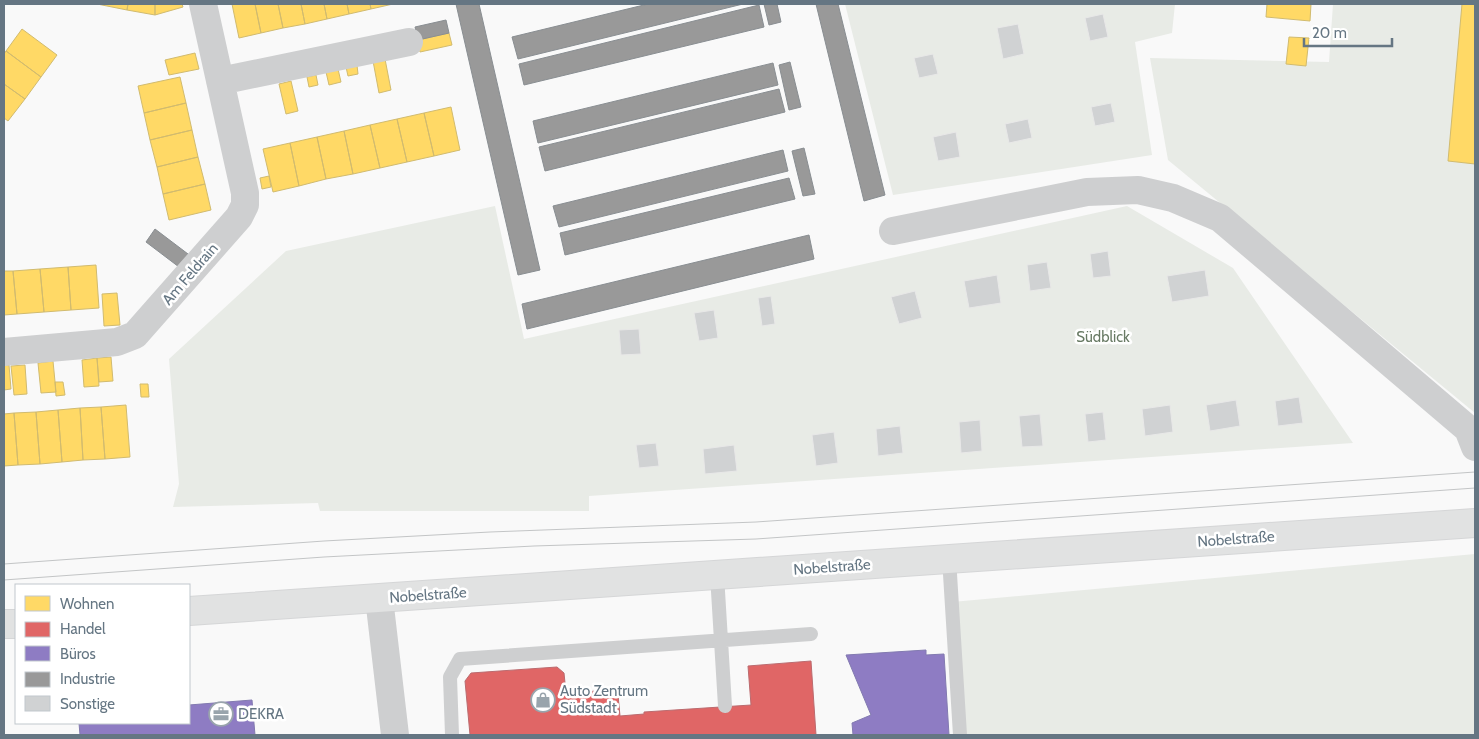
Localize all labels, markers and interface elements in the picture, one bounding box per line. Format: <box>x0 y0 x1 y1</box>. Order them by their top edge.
scale bar <box>1304 15 1392 47</box>
text: 20 m <box>1312 24 1347 42</box>
street label: Am Feldrain <box>158 239 222 309</box>
park label: Südblick <box>1076 328 1130 346</box>
street label: Nobelstraße <box>1197 527 1276 551</box>
street label: Nobelstraße <box>793 555 872 579</box>
street label: Nobelstraße <box>389 583 468 607</box>
legend <box>15 584 190 724</box>
text: Wohnen <box>60 595 114 613</box>
text: Handel <box>60 620 106 638</box>
text: Büros <box>60 645 96 663</box>
text: Industrie <box>60 670 115 688</box>
place label: Auto Zentrum Südstadt <box>560 682 648 717</box>
shop icon: Auto Zentrum Südstadt <box>530 687 556 713</box>
text: Sonstige <box>60 695 115 713</box>
office icon: DEKRA <box>208 701 234 727</box>
place label: DEKRA <box>238 705 285 723</box>

